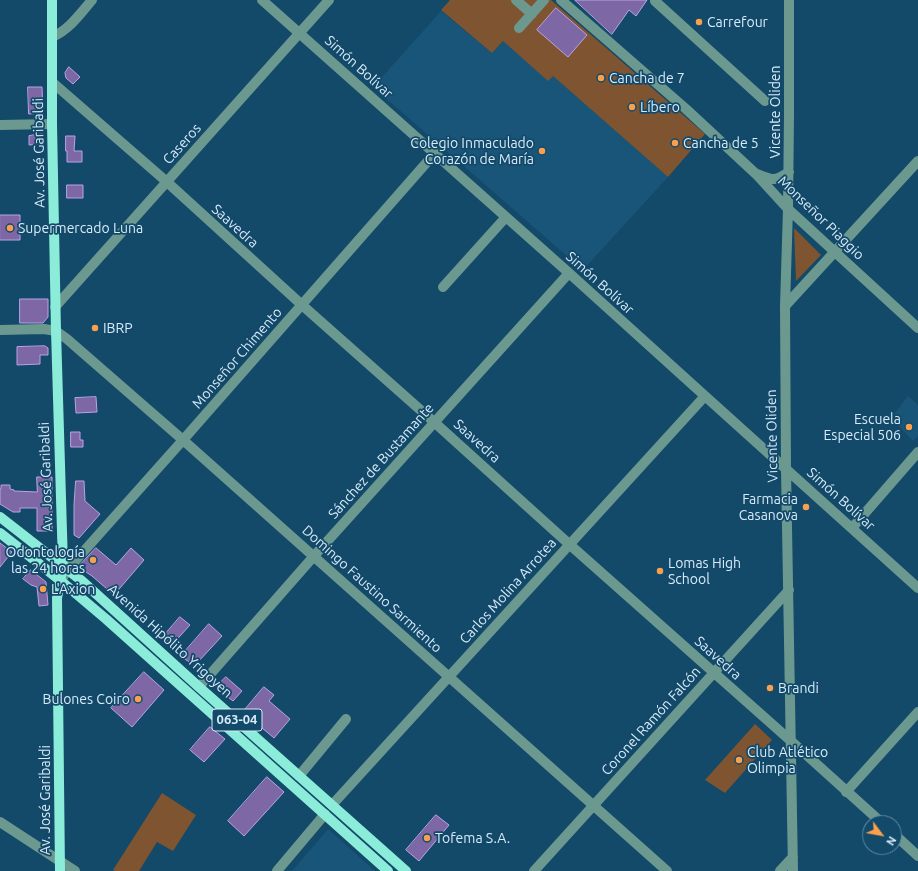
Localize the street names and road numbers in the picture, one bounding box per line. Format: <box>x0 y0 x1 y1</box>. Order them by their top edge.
street label: Simón Bolívar <box>322 32 396 102</box>
street label: Vicente Oliden <box>767 65 783 159</box>
street label: Av. José Garibaldi <box>30 98 48 208</box>
street label: Caseros <box>159 120 205 168</box>
street label: Monseñor Piaggio <box>774 173 868 263</box>
street label: Saavedra <box>208 201 262 251</box>
street label: Simón Bolívar <box>563 248 637 318</box>
street label: Monseñor Chimento <box>189 304 285 412</box>
street label: Vicente Oliden <box>763 389 781 483</box>
street label: Sánchez de Bustamante <box>325 400 437 522</box>
street label: Saavedra <box>450 416 504 466</box>
street label: Av. José Garibaldi <box>36 422 56 532</box>
street label: Simón Bolívar <box>804 464 878 534</box>
street label: Domingo Faustino Sarmiento <box>299 522 445 656</box>
street label: Carlos Molina Arrotea <box>456 535 560 647</box>
street label: Avenida Hipólito Yrigoyen <box>104 581 236 701</box>
street label: Saavedra <box>691 633 745 683</box>
street label: Coronel Ramón Falcón <box>598 663 704 779</box>
road number: 063-04 <box>212 709 262 731</box>
street label: Av. José Garibaldi <box>37 745 53 855</box>

